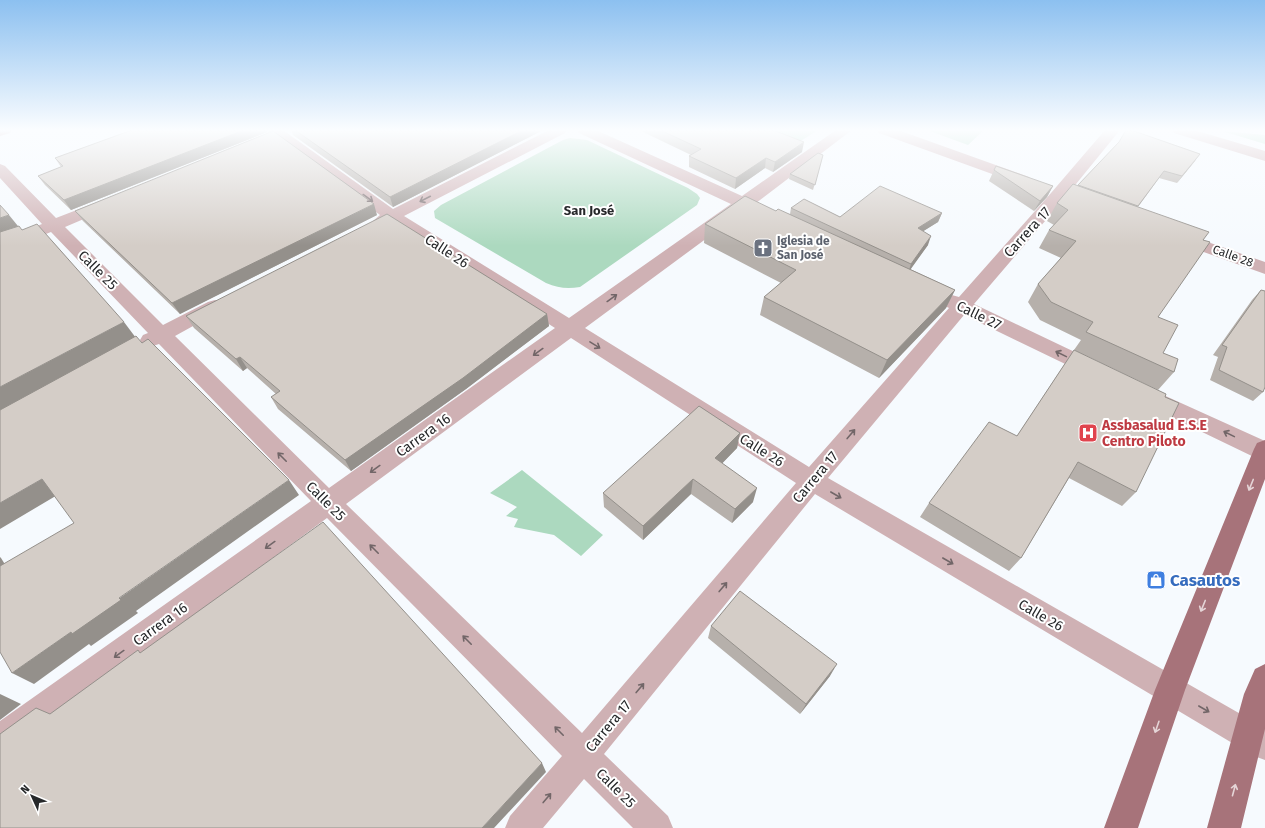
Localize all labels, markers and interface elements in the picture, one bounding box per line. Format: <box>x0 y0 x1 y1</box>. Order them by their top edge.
one-way arrow <box>363 194 374 203</box>
one-way arrow <box>419 196 431 203</box>
district label: San José <box>564 203 614 218</box>
street label: Carrera 17 <box>1000 204 1054 261</box>
street label: Calle 26 <box>422 231 472 272</box>
place label: Iglesia de San José <box>777 234 830 262</box>
church icon: Iglesia de San José <box>752 237 774 259</box>
street label: Calle 28 <box>1211 242 1256 270</box>
street label: Calle 25 <box>74 247 121 294</box>
one-way arrow <box>607 294 618 302</box>
street label: Calle 27 <box>954 297 1004 334</box>
one-way arrow <box>589 341 600 349</box>
one-way arrow <box>532 348 543 356</box>
one-way arrow <box>1055 350 1067 357</box>
street label: Carrera 16 <box>393 410 454 461</box>
place label: Assbasalud E.S.E Centro Piloto <box>1101 417 1207 450</box>
hospital icon: Assbasalud E.S.E Centro Piloto <box>1077 422 1099 444</box>
one-way arrow <box>846 429 856 439</box>
street label: Calle 26 <box>736 430 787 471</box>
one-way arrow <box>1223 430 1235 437</box>
street label: Carrera 17 <box>789 448 842 506</box>
one-way arrow <box>277 452 287 462</box>
one-way arrow <box>370 465 381 473</box>
street label: Calle 25 <box>302 478 349 525</box>
one-way arrow <box>1246 478 1254 490</box>
one-way arrow <box>830 491 842 499</box>
one-way arrow <box>265 541 276 549</box>
one-way arrow <box>369 544 379 554</box>
one-way arrow <box>942 557 954 565</box>
shop icon: Casautos <box>1145 569 1167 591</box>
place label: Casautos <box>1170 570 1240 591</box>
one-way arrow <box>718 582 727 593</box>
street label: Calle 26 <box>1015 596 1066 635</box>
street label: Carrera 16 <box>130 599 191 650</box>
one-way arrow <box>1198 599 1206 611</box>
one-way arrow <box>462 635 472 645</box>
one-way arrow <box>114 650 125 658</box>
one-way arrow <box>635 682 644 693</box>
street label: Carrera 17 <box>582 697 635 755</box>
one-way arrow <box>1197 706 1209 714</box>
one-way arrow <box>1152 721 1160 733</box>
one-way arrow <box>554 726 564 736</box>
street label: Calle 25 <box>592 765 639 812</box>
north arrow <box>12 776 52 816</box>
text: N <box>18 782 32 797</box>
one-way arrow <box>1231 784 1238 797</box>
one-way arrow <box>543 793 552 803</box>

